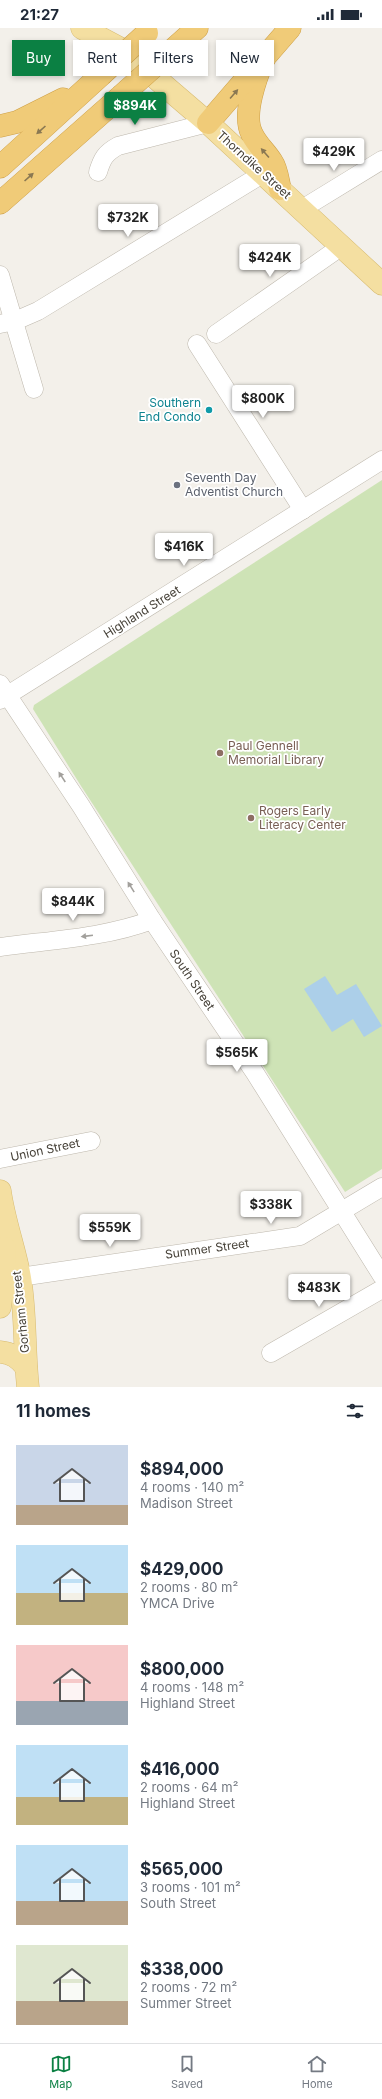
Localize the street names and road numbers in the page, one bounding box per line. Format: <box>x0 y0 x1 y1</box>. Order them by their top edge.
street label: Thorndike Street <box>214 127 295 202</box>
street label: Highland Street <box>101 582 183 641</box>
street label: South Street <box>167 946 218 1013</box>
street label: Union Street <box>9 1135 81 1164</box>
street label: Summer Street <box>164 1235 250 1262</box>
street label: Gorham Street <box>9 1270 32 1354</box>

